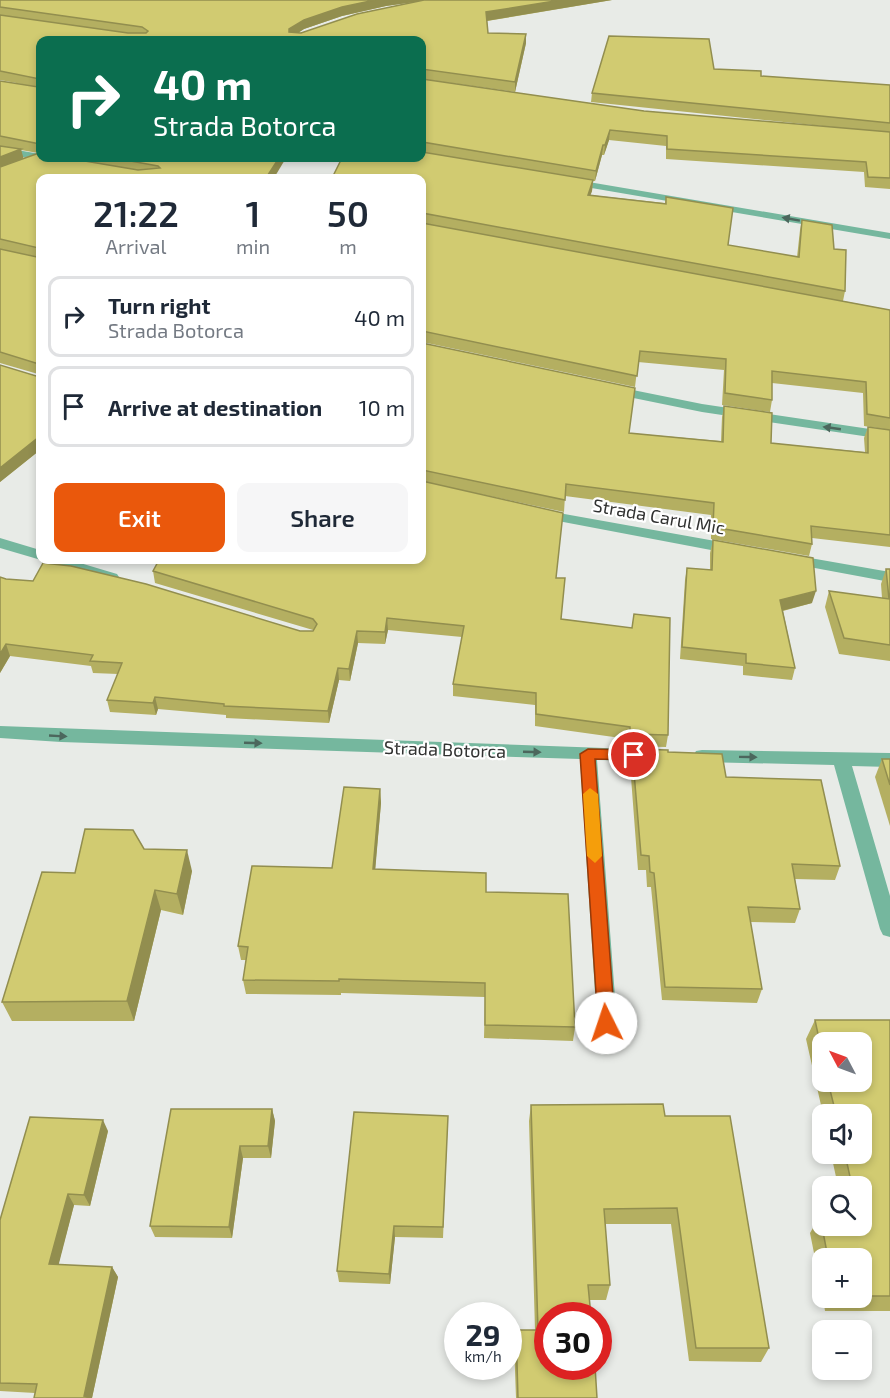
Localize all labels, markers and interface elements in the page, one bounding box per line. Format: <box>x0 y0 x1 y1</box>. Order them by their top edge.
text: 40 m <box>153 58 252 108</box>
icon: right <box>54 60 132 138</box>
text: Strada Botorca <box>153 109 336 141</box>
text: 21:22 <box>93 191 179 234</box>
text: 1 <box>245 191 260 234</box>
text: 50 <box>327 191 369 234</box>
one-way arrow <box>781 214 800 223</box>
text: Arrival <box>106 234 166 258</box>
text: min <box>236 234 270 258</box>
text: m <box>339 234 357 258</box>
text: Turn right <box>108 292 210 318</box>
icon: right <box>57 300 90 333</box>
text: 40 m <box>354 304 405 330</box>
text: Strada Botorca <box>108 318 244 342</box>
icon: arrive <box>57 390 90 423</box>
text: Arrive at destination <box>108 394 322 420</box>
text: 10 m <box>359 394 405 420</box>
one-way arrow <box>823 423 842 432</box>
button: Exit <box>54 483 225 552</box>
button: Share <box>237 483 408 552</box>
street label: Strada Carul Mic <box>591 494 727 538</box>
pin <box>608 729 659 780</box>
one-way arrow <box>49 731 68 740</box>
street label: Strada Botorca <box>384 736 506 762</box>
one-way arrow <box>244 738 263 747</box>
icon: arrive <box>617 738 650 771</box>
one-way arrow <box>523 747 542 757</box>
one-way arrow <box>738 752 757 762</box>
position arrow <box>574 991 638 1055</box>
north arrow <box>812 1032 872 1092</box>
map controls <box>812 1032 872 1380</box>
button: sound <box>812 1104 872 1164</box>
button: search <box>812 1176 872 1236</box>
button: + <box>812 1248 872 1308</box>
speed limit sign: 30 <box>534 1302 612 1380</box>
text: 29 <box>465 1316 501 1352</box>
button: − <box>812 1320 872 1380</box>
text: km/h <box>464 1347 502 1365</box>

